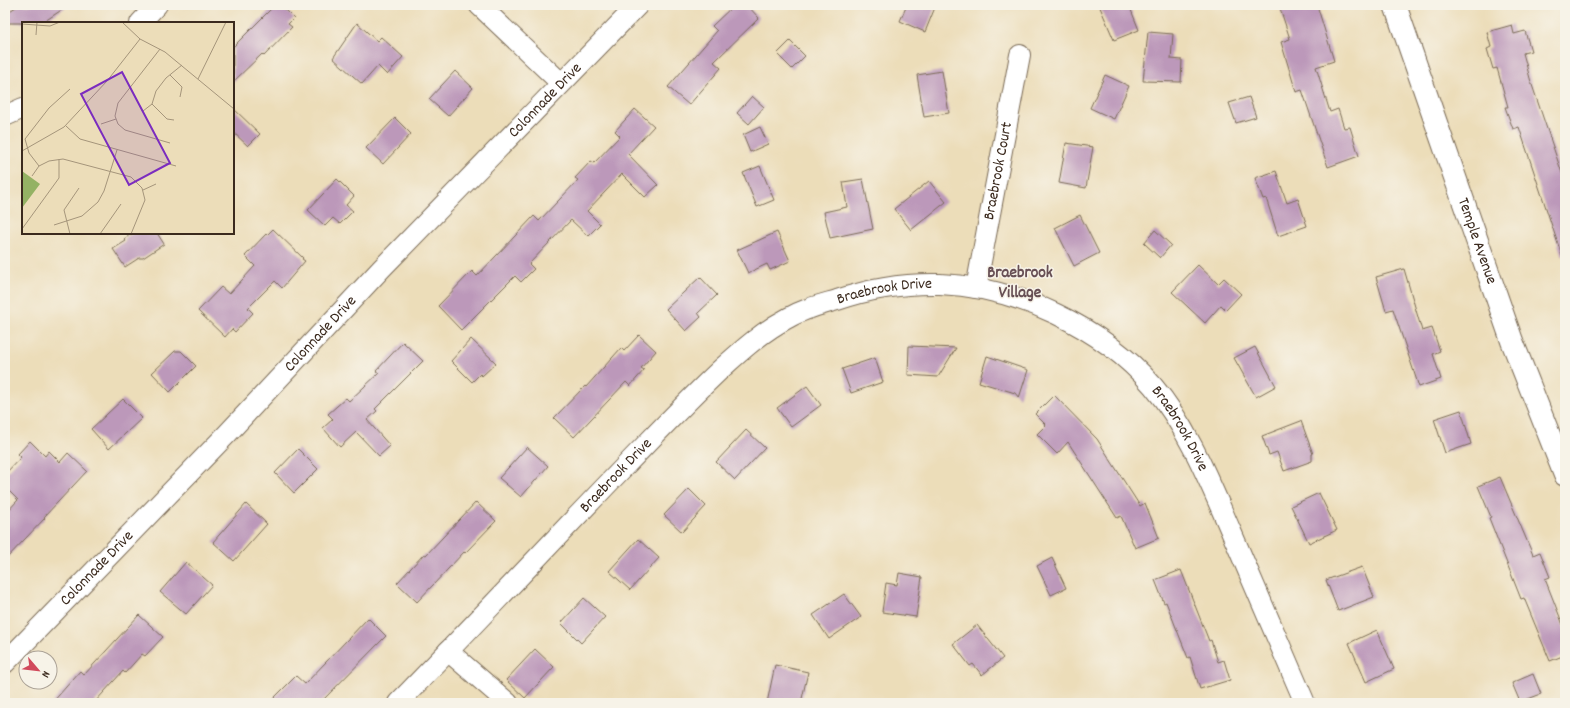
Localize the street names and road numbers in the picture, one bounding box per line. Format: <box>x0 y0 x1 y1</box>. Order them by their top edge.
street label: Colonnade Drive <box>503 57 587 143</box>
street label: Braebrook Court <box>978 120 1019 222</box>
street label: Temple Avenue <box>1452 195 1503 287</box>
street label: Braebrook Drive <box>834 272 932 311</box>
street label: Colonnade Drive <box>279 290 362 377</box>
street label: Braebrook Drive <box>1146 381 1214 475</box>
street label: Braebrook Drive <box>574 433 658 518</box>
street label: Colonnade Drive <box>55 525 139 611</box>

